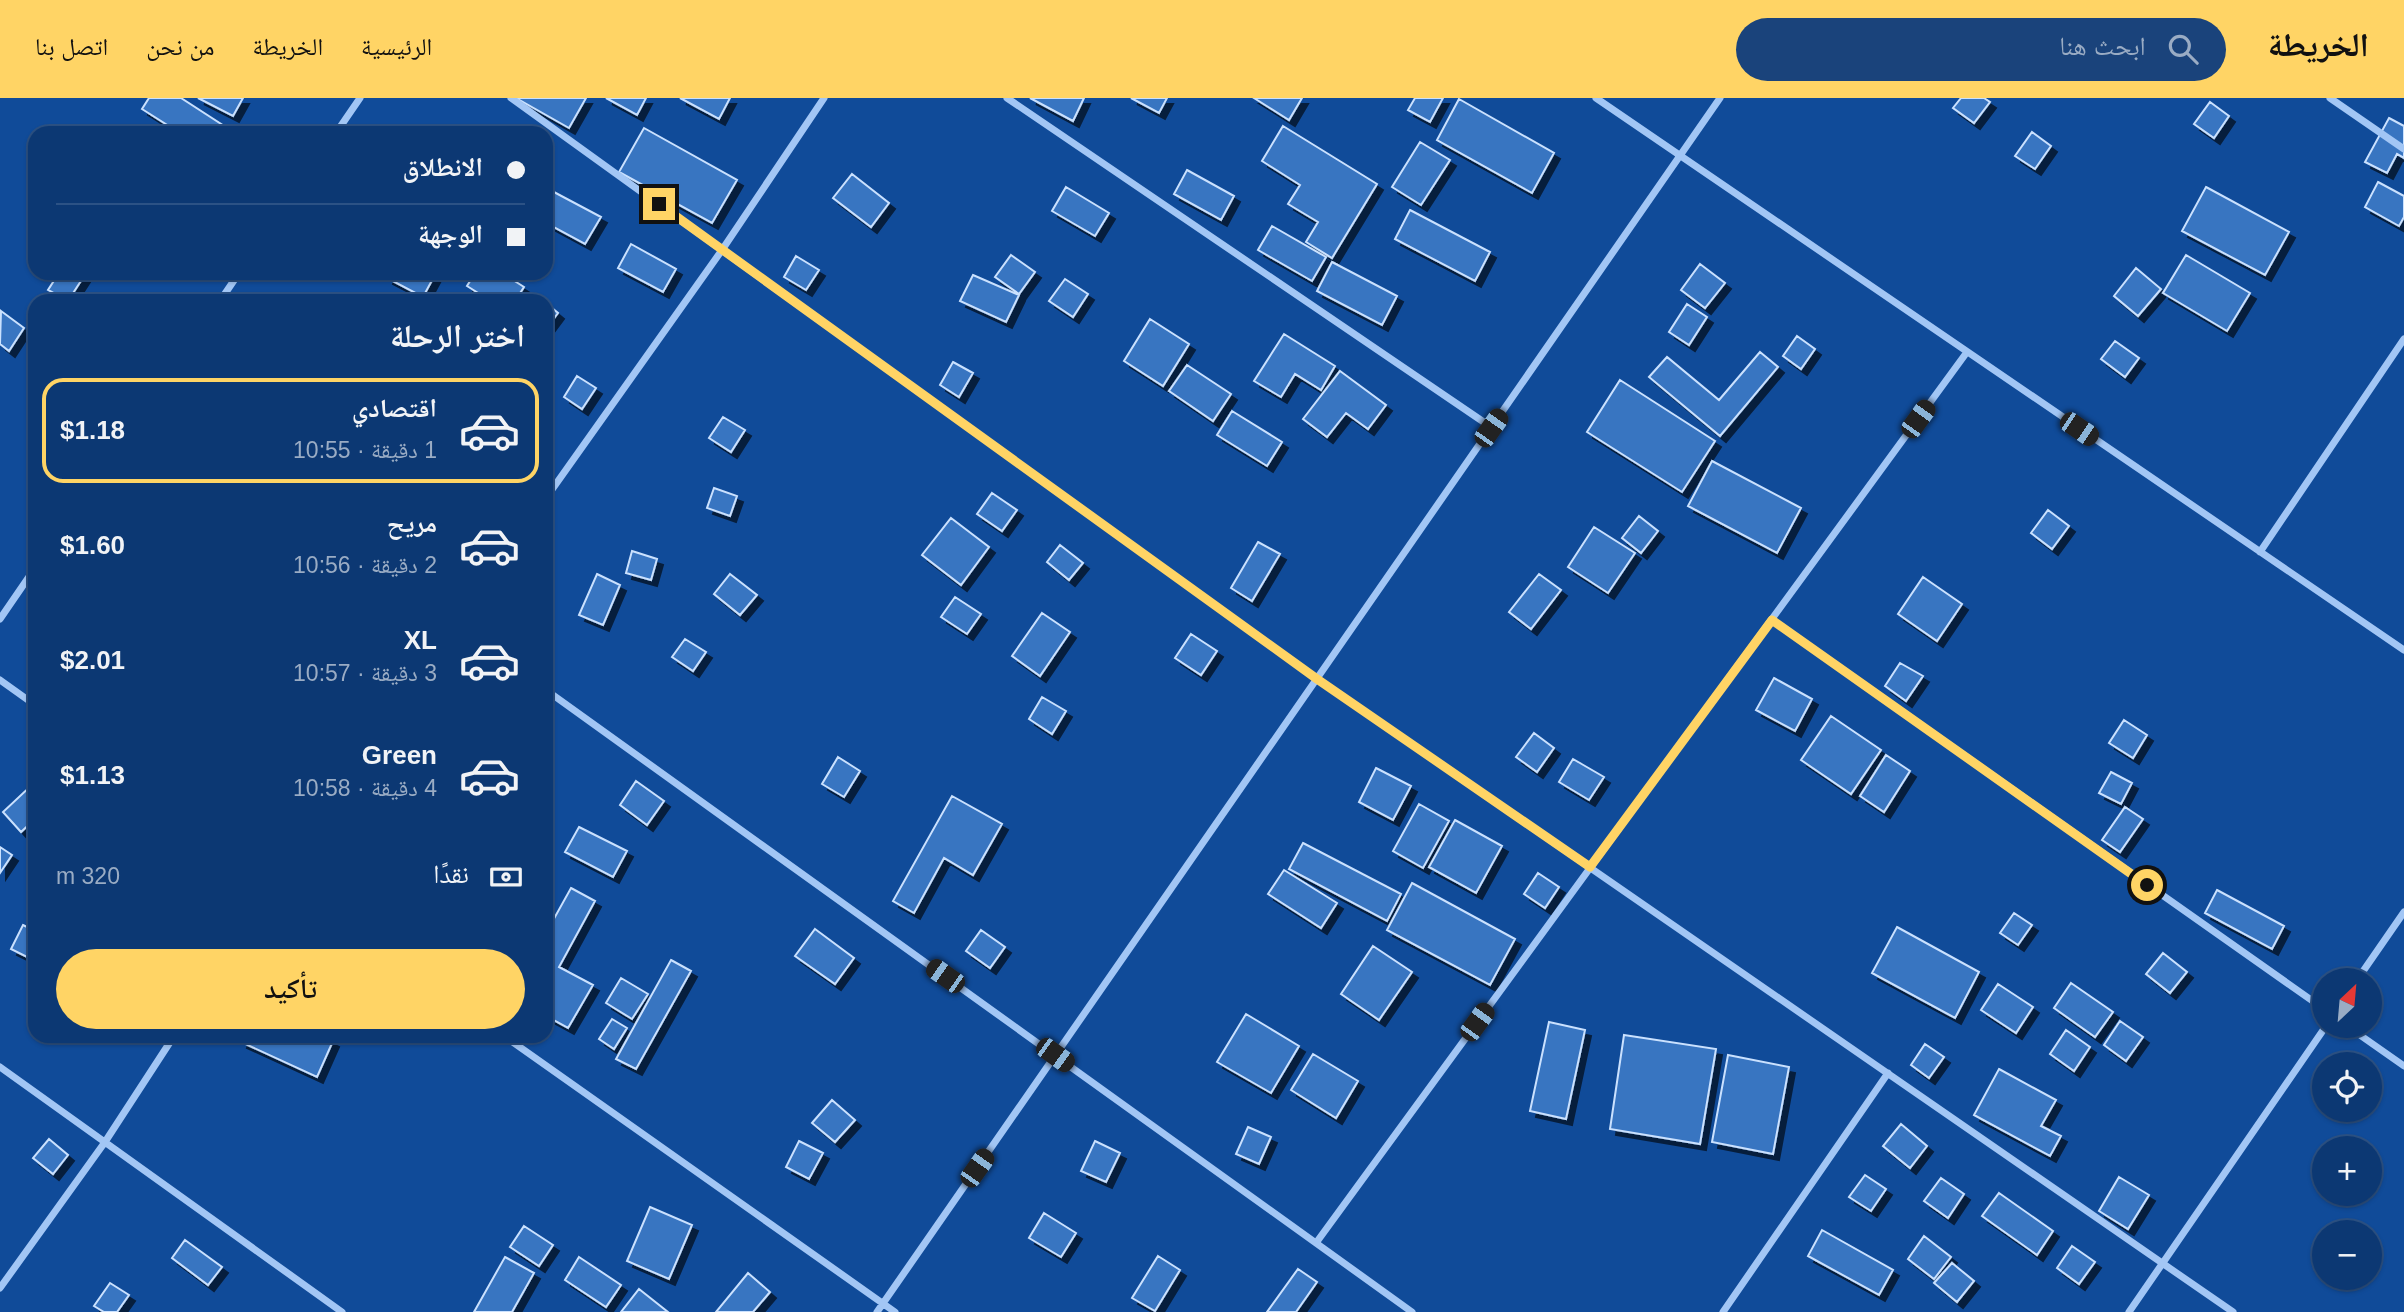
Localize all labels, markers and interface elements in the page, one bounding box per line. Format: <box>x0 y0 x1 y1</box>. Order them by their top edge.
search box <box>1736 18 2226 81</box>
text: الخريطة <box>2268 26 2369 63</box>
icon: search <box>2164 30 2202 68</box>
text: ابحث هنا <box>2059 31 2146 61</box>
text: اتصل بنا <box>35 33 108 60</box>
text: من نحن <box>146 33 214 60</box>
text: الخريطة <box>252 33 323 60</box>
text: الرئيسية <box>361 33 432 60</box>
text: الانطلاق <box>403 152 483 182</box>
route end <box>643 188 675 220</box>
text: الوجهة <box>418 219 483 249</box>
text: اختر الرحلة <box>390 318 525 354</box>
text: اقتصادي <box>352 393 437 423</box>
car <box>1898 396 1939 442</box>
icon: car <box>458 399 521 462</box>
car <box>1471 405 1512 451</box>
car <box>2056 409 2103 449</box>
text: $1.18 <box>60 415 125 445</box>
text: 1 دقيقة · 10:55 <box>293 437 437 463</box>
text: مريح <box>387 508 437 538</box>
icon: car <box>458 514 521 577</box>
text: $1.60 <box>60 530 125 560</box>
text: 2 دقيقة · 10:56 <box>293 552 437 578</box>
text: XL <box>404 625 437 655</box>
icon: car <box>458 629 521 692</box>
text: $2.01 <box>60 645 125 675</box>
text: 3 دقيقة · 10:57 <box>293 660 437 686</box>
text: Green <box>362 740 437 770</box>
icon: car <box>458 744 521 807</box>
text: $1.13 <box>60 760 125 790</box>
text: 4 دقيقة · 10:58 <box>293 775 437 801</box>
icon: cash <box>487 858 525 896</box>
text: نقدًا <box>433 859 469 889</box>
text: 320 m <box>56 863 120 889</box>
route start <box>2131 869 2163 901</box>
button: تأكيد <box>56 949 525 1029</box>
car <box>922 955 969 997</box>
north arrow <box>2312 968 2382 1038</box>
map controls <box>2312 968 2382 1290</box>
car <box>1457 999 1498 1045</box>
car <box>1032 1034 1079 1076</box>
button: locate <box>2312 1052 2382 1122</box>
button: + <box>2312 1136 2382 1206</box>
car <box>957 1145 998 1191</box>
button: − <box>2312 1220 2382 1290</box>

